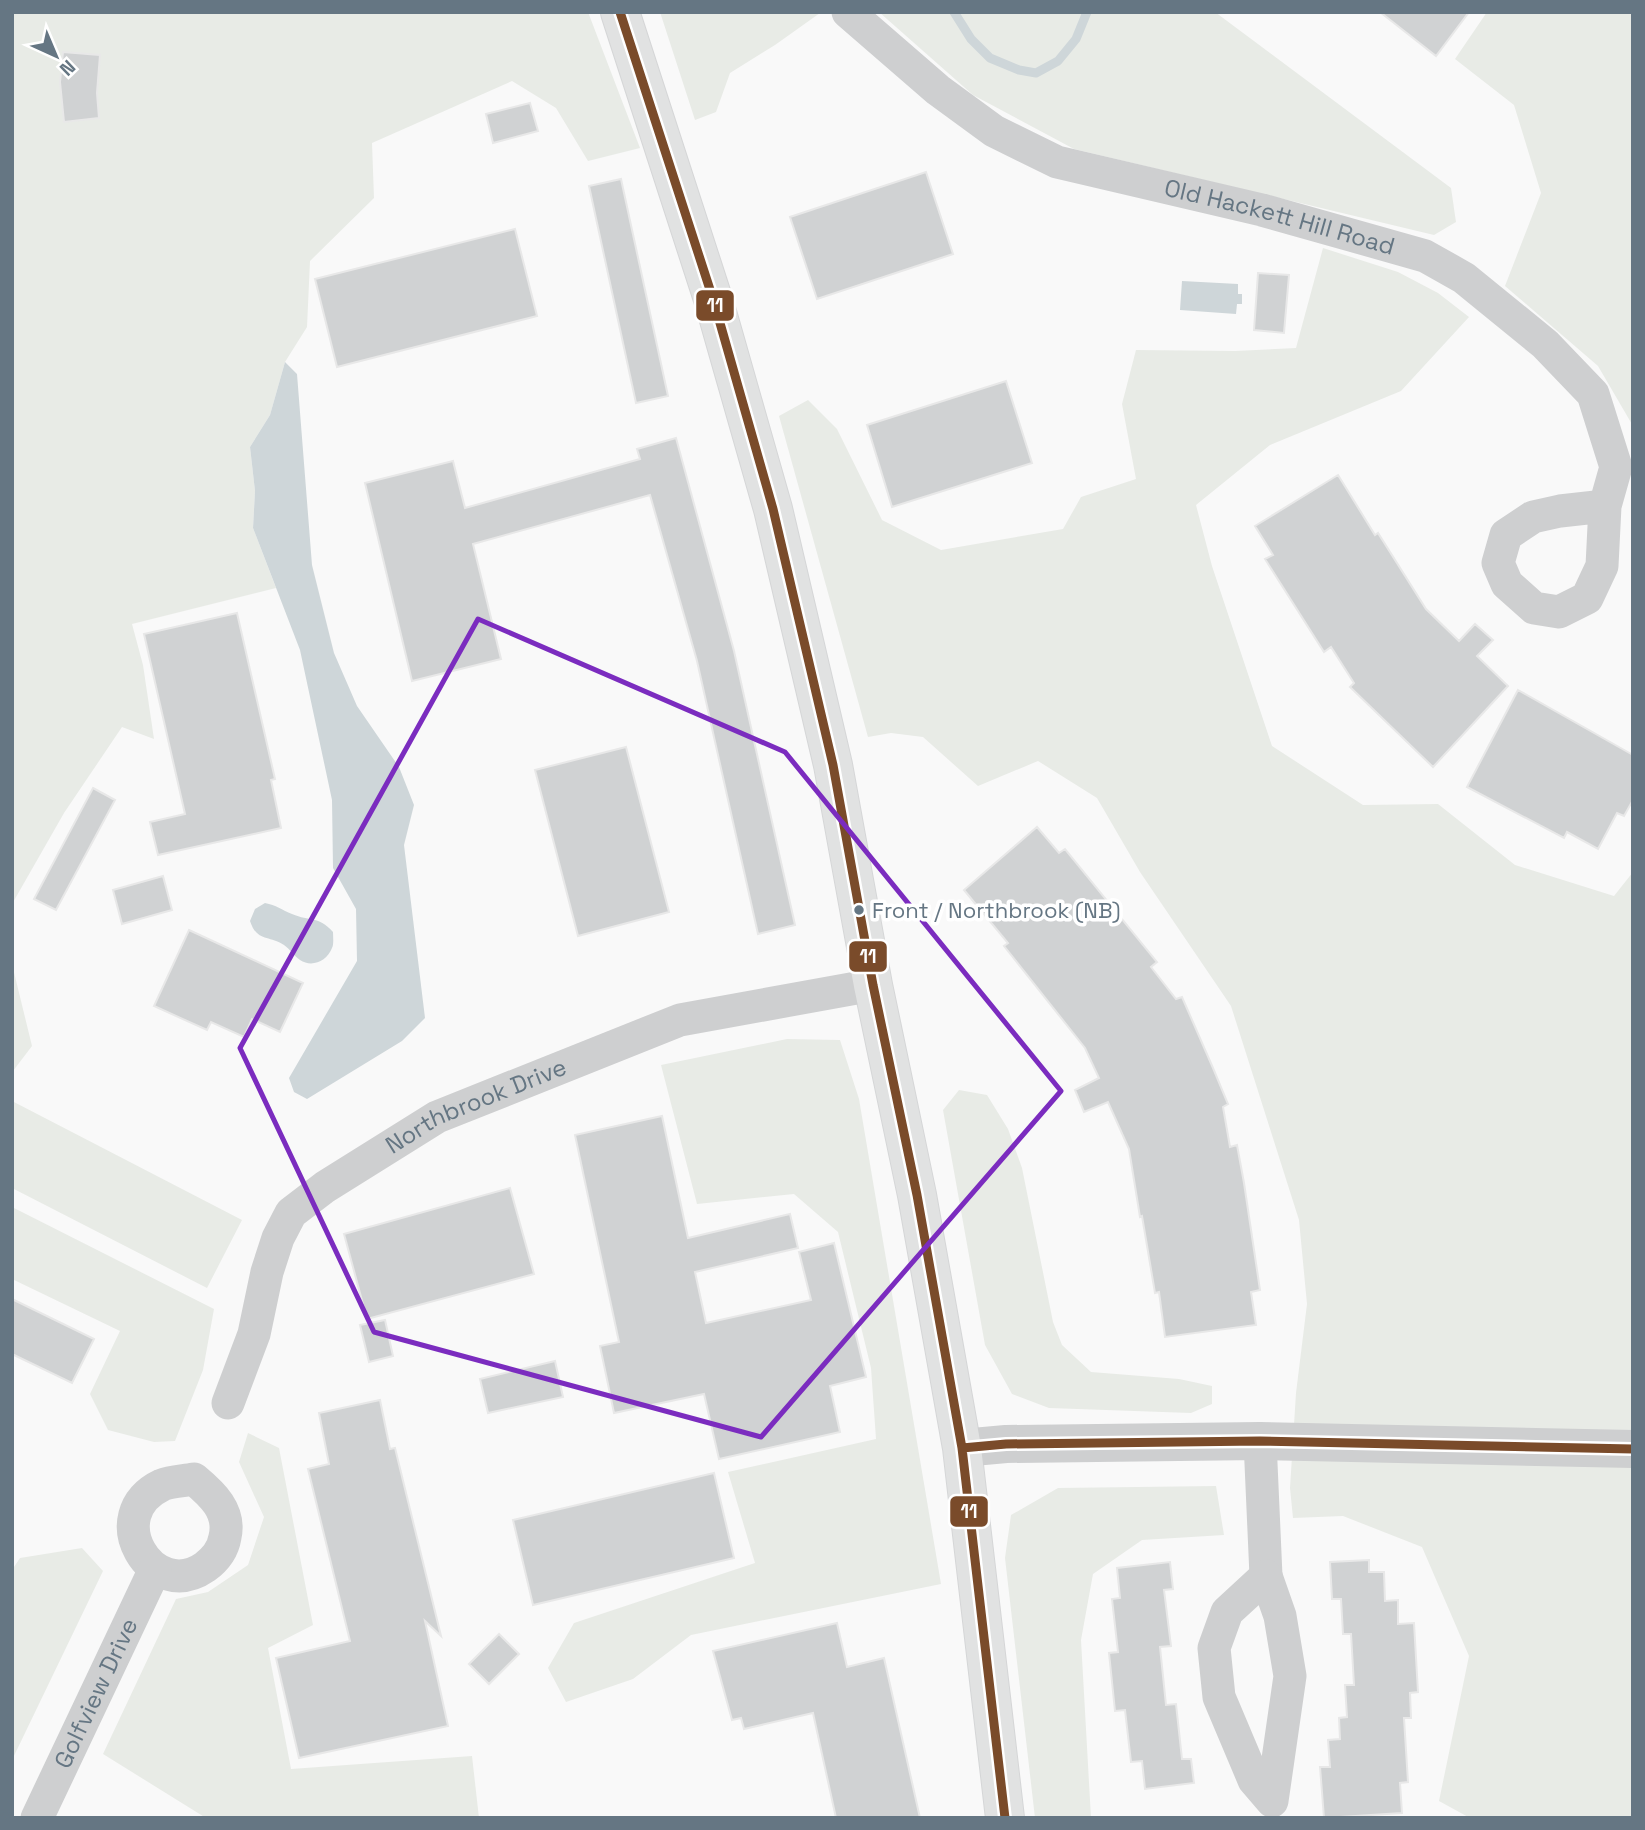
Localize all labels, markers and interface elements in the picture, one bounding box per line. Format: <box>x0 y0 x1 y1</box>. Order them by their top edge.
north arrow <box>21 21 91 91</box>
text: N <box>54 54 81 81</box>
street label: Old Hackett Hill Road <box>1161 172 1399 262</box>
line badge: 11 <box>695 289 735 322</box>
text: 11 <box>706 293 724 318</box>
place label: Front / Northbrook (NB) <box>872 896 1121 924</box>
marker: Front / Northbrook (NB) <box>852 903 866 917</box>
line badge: 11 <box>848 940 888 973</box>
text: 11 <box>859 944 877 969</box>
street label: Northbrook Drive <box>379 1051 571 1160</box>
line badge: 11 <box>949 1495 989 1528</box>
text: 11 <box>960 1499 978 1524</box>
street label: Golfview Drive <box>47 1613 145 1773</box>

